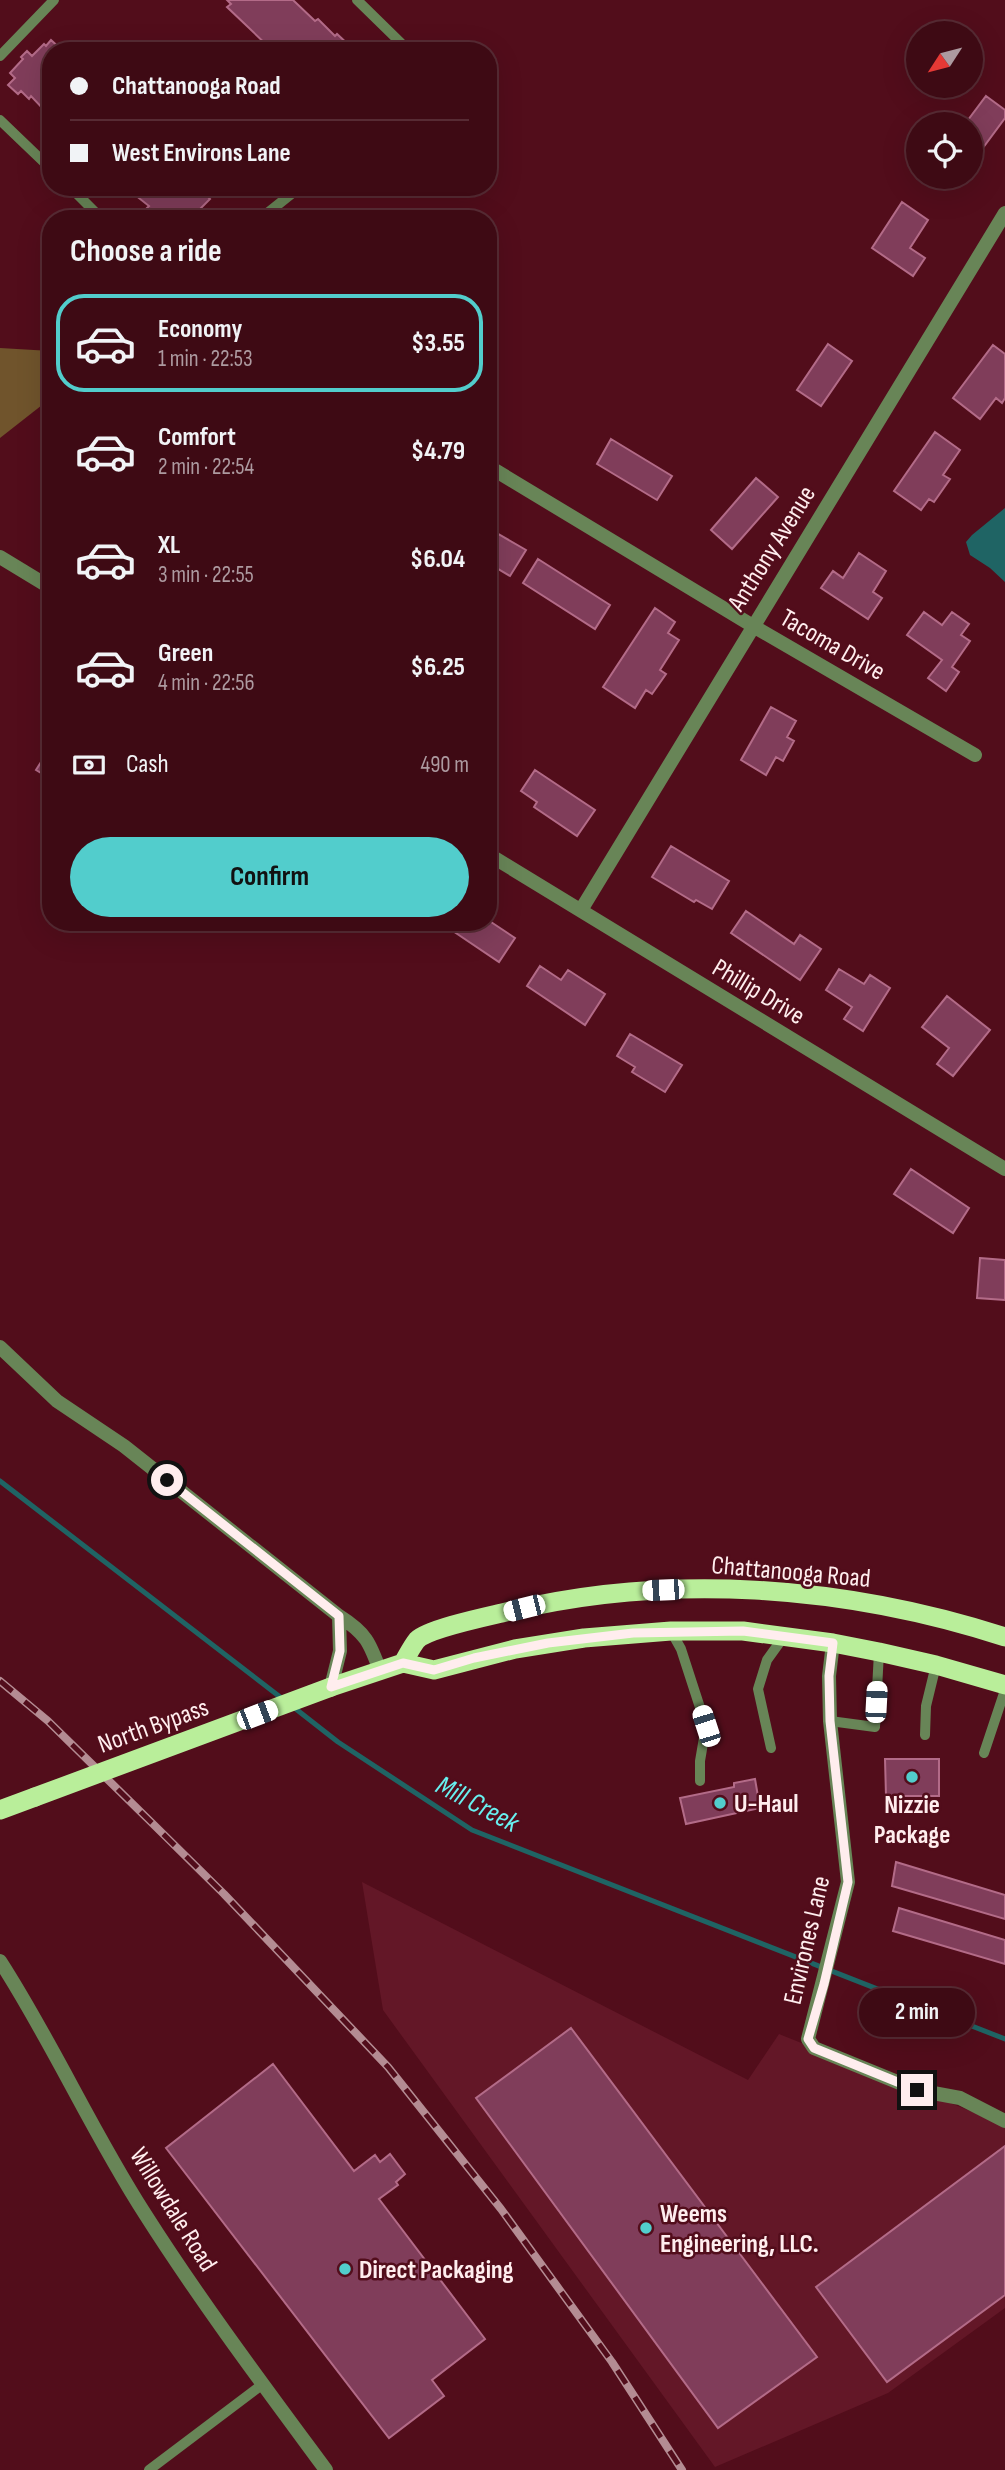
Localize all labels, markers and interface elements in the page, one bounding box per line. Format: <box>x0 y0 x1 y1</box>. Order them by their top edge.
north arrow <box>906 21 984 98</box>
map controls <box>906 21 983 189</box>
text: Chattanooga Road <box>112 71 281 102</box>
button: locate <box>906 112 983 189</box>
text: West Environs Lane <box>112 138 291 169</box>
text: Choose a ride <box>70 232 222 271</box>
icon: car <box>74 312 137 375</box>
text: Economy <box>158 314 242 345</box>
text: $3.55 <box>411 328 465 359</box>
text: 1 min · 22:53 <box>158 345 253 373</box>
icon: car <box>74 420 137 483</box>
text: Comfort <box>158 422 236 453</box>
text: $4.79 <box>411 436 465 467</box>
text: 2 min · 22:54 <box>158 453 254 481</box>
street label: Anthony Avenue <box>721 481 823 618</box>
icon: car <box>74 528 137 591</box>
text: XL <box>158 530 180 561</box>
text: $6.04 <box>410 544 465 575</box>
text: 3 min · 22:55 <box>158 561 254 589</box>
street label: Tacoma Drive <box>774 603 890 688</box>
icon: car <box>74 636 137 699</box>
text: Green <box>158 638 213 669</box>
text: $6.25 <box>411 652 465 683</box>
text: 4 min · 22:56 <box>158 669 255 697</box>
icon: cash <box>70 746 108 784</box>
text: Cash <box>126 749 169 780</box>
text: 490 m <box>420 751 469 779</box>
button: Confirm <box>70 837 469 917</box>
street label: Phillip Drive <box>706 953 810 1032</box>
route start <box>151 1464 183 1496</box>
street label: Chattanooga Road <box>710 1550 872 1595</box>
car <box>642 1579 685 1601</box>
car <box>502 1593 547 1623</box>
car <box>865 1680 888 1724</box>
street label: North Bypass <box>94 1692 213 1761</box>
car <box>234 1698 281 1732</box>
car <box>690 1703 723 1749</box>
water label: Mill Creek <box>430 1769 526 1841</box>
marker: Nizzie Package <box>904 1769 920 1785</box>
place label: U-Haul <box>734 1789 799 1820</box>
place label: Nizzie Package <box>874 1790 950 1851</box>
marker: U-Haul <box>712 1795 728 1811</box>
street label: Environes Lane <box>778 1873 837 2008</box>
callout: 2 min <box>859 1988 975 2038</box>
text: 2 min <box>895 1998 939 2026</box>
route end <box>901 2074 933 2106</box>
street label: Willowdale Road <box>122 2142 223 2277</box>
place label: Weems Engineering, LLC. <box>660 2199 819 2260</box>
marker: Weems Engineering, LLC. <box>638 2220 654 2236</box>
place label: Direct Packaging <box>359 2255 514 2286</box>
marker: Direct Packaging <box>337 2261 353 2277</box>

